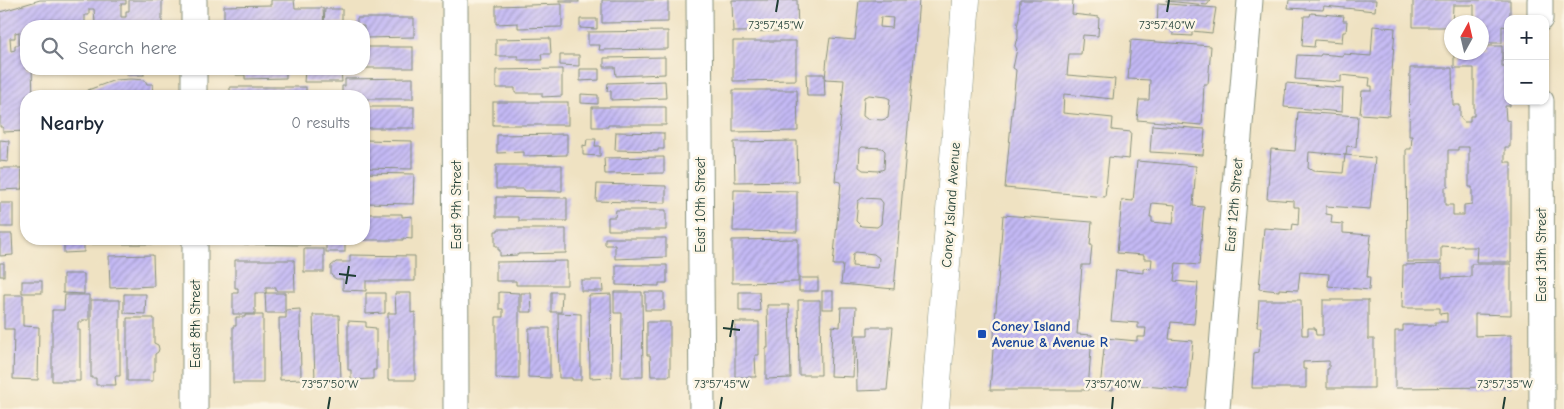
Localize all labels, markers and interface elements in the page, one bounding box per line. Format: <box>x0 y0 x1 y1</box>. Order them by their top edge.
north arrow <box>1444 15 1489 60</box>
map controls <box>1504 15 1549 105</box>
button: + <box>1504 15 1549 60</box>
text: 73°57'45"W <box>748 18 804 32</box>
text: 73°57'40"W <box>1139 18 1196 32</box>
search box <box>20 20 370 75</box>
icon: search <box>38 34 66 62</box>
text: Search here <box>78 37 177 59</box>
button: − <box>1504 60 1549 105</box>
text: Nearby <box>40 111 104 135</box>
text: 0 results <box>291 114 350 132</box>
street label: Coney Island Avenue <box>938 142 964 268</box>
street label: East 10th Street <box>692 156 709 253</box>
street label: East 12th Street <box>1221 156 1247 253</box>
street label: East 9th Street <box>448 160 465 249</box>
street label: East 13th Street <box>1533 207 1550 302</box>
street label: East 8th Street <box>187 279 204 368</box>
place label: Coney Island Avenue & Avenue R <box>992 318 1108 351</box>
marker: Coney Island Avenue & Avenue R <box>976 328 988 340</box>
text: 73°57'50"W <box>302 377 359 391</box>
text: 73°57'45"W <box>694 377 750 391</box>
text: 73°57'40"W <box>1085 377 1142 391</box>
text: 73°57'35"W <box>1477 377 1533 391</box>

